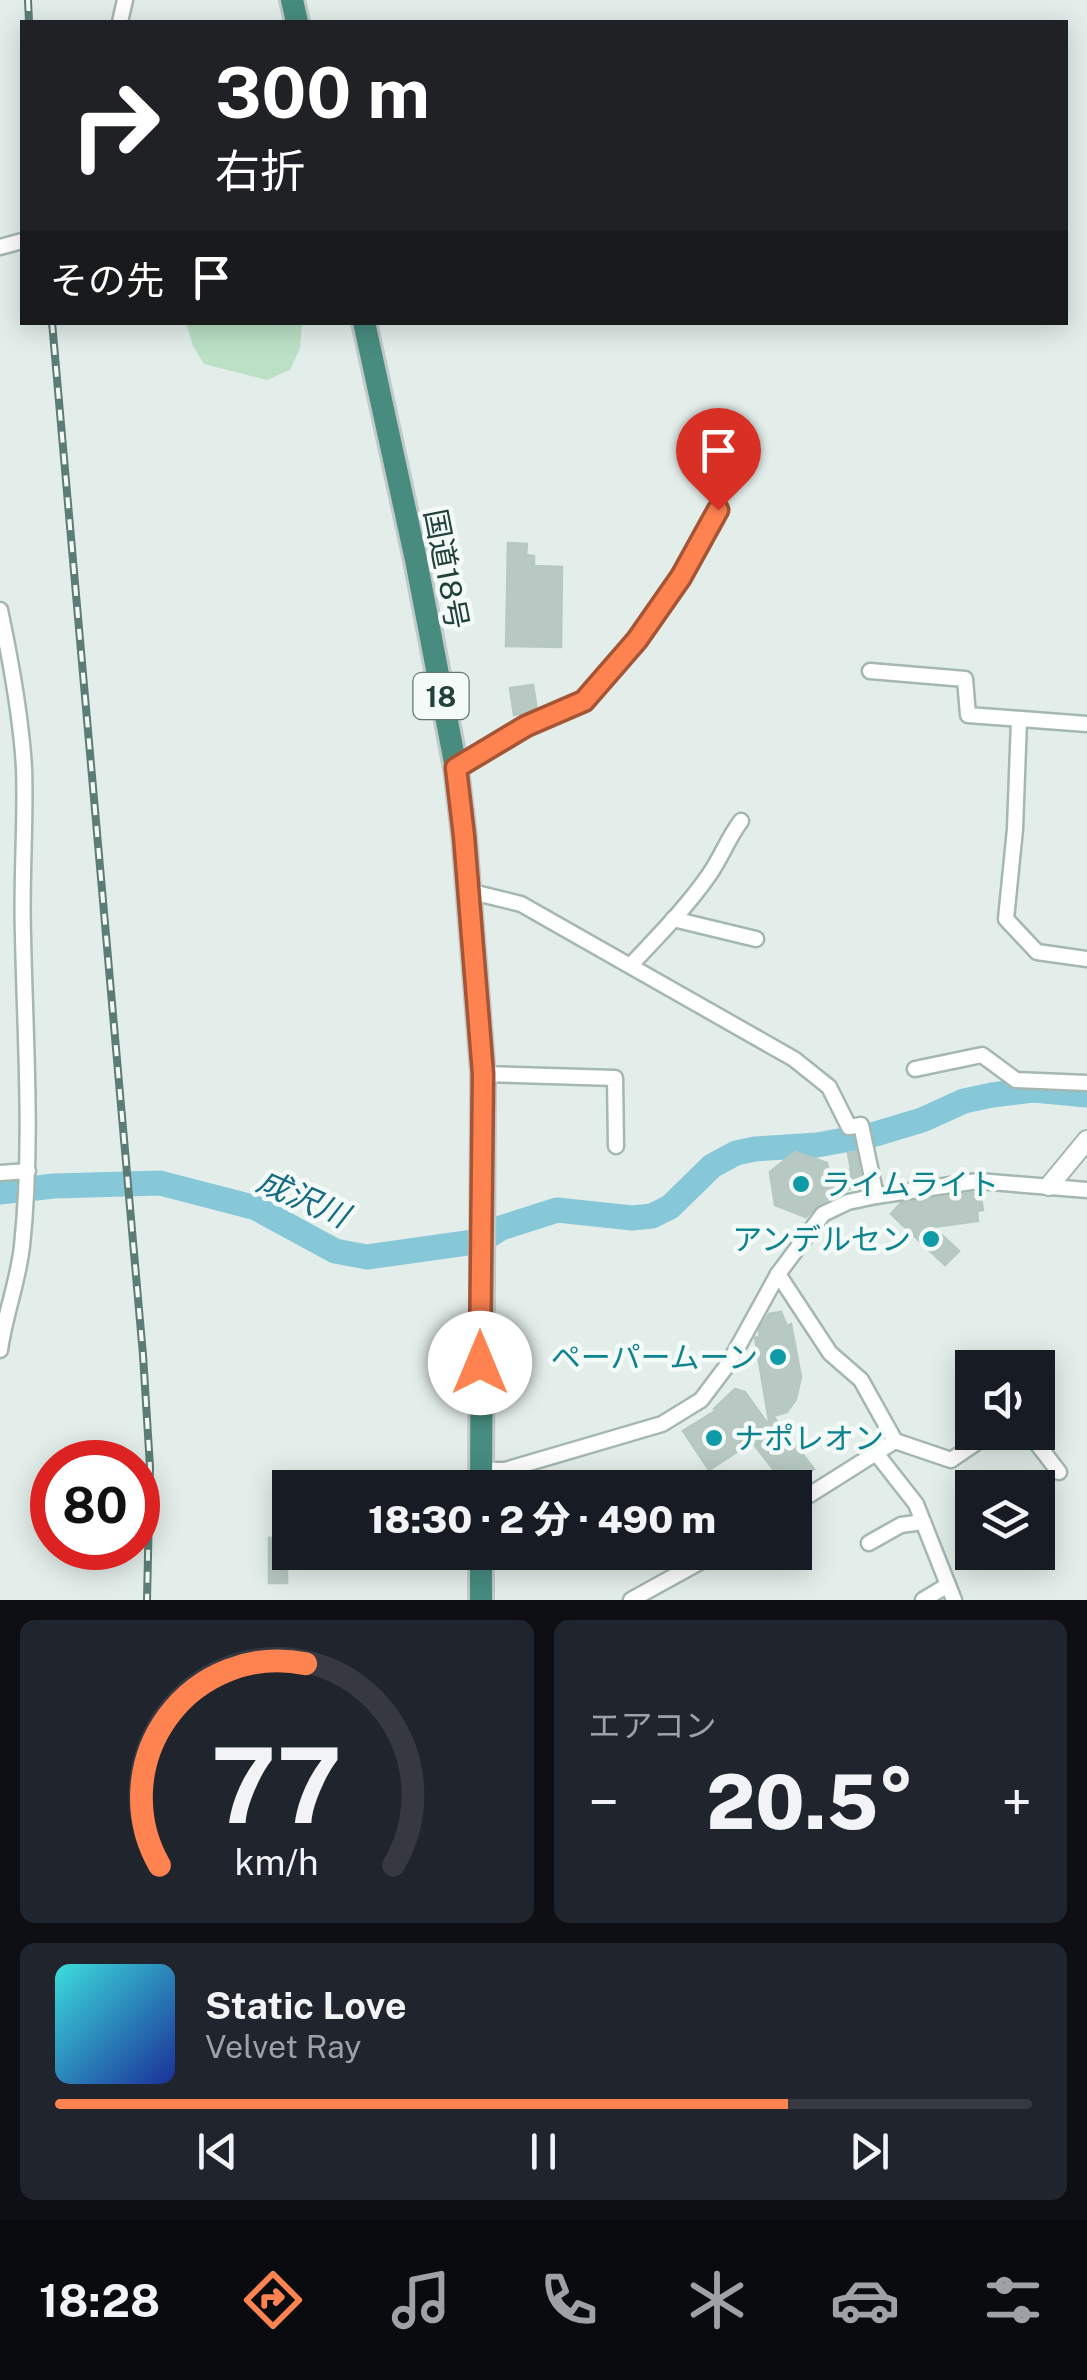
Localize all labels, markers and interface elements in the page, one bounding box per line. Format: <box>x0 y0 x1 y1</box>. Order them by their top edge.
text: 300 m <box>215 51 430 134</box>
icon: right <box>50 60 180 190</box>
text: 右折 <box>215 144 305 197</box>
icon: arrive <box>184 250 239 305</box>
text: その先 <box>50 258 164 303</box>
pin <box>676 408 761 511</box>
icon: arrive <box>691 423 746 478</box>
street label: 国道18号 <box>418 506 476 632</box>
road number: 18 <box>414 673 468 719</box>
water label: 成沢川 <box>252 1162 357 1236</box>
place label: ライムライト <box>821 1166 999 1202</box>
marker: ライムライト <box>790 1173 812 1195</box>
place label: アンデルセン <box>732 1221 911 1257</box>
marker: アンデルセン <box>920 1228 942 1250</box>
position arrow <box>428 1311 532 1415</box>
place label: ペーパームーン <box>551 1339 758 1375</box>
marker: ペーパームーン <box>767 1346 789 1368</box>
map controls <box>955 1350 1055 1570</box>
button: sound <box>955 1350 1055 1450</box>
place label: ナポレオン <box>734 1420 884 1456</box>
marker: ナポレオン <box>703 1427 725 1449</box>
speed limit sign: 80 <box>30 1440 160 1570</box>
button: layers <box>955 1470 1055 1570</box>
text: 18:30 · 2 分 · 490 m <box>368 1497 716 1542</box>
text: エアコン <box>589 1707 717 1744</box>
text: 77 <box>211 1724 342 1846</box>
text: 20.5° <box>706 1758 914 1846</box>
text: − <box>589 1770 619 1834</box>
text: + <box>1002 1770 1032 1834</box>
text: km/h <box>235 1841 319 1883</box>
text: Static Love <box>205 1983 407 2028</box>
text: Velvet Ray <box>205 2028 361 2065</box>
icon: previous <box>190 2124 245 2179</box>
icon: pause <box>516 2124 571 2179</box>
icon: next <box>842 2124 897 2179</box>
icon: directions <box>238 2265 308 2335</box>
icon: music <box>386 2265 456 2335</box>
icon: phone <box>534 2265 604 2335</box>
icon: climate <box>682 2265 752 2335</box>
icon: car <box>830 2265 900 2335</box>
icon: filters <box>978 2265 1048 2335</box>
text: 18:28 <box>39 2274 160 2327</box>

